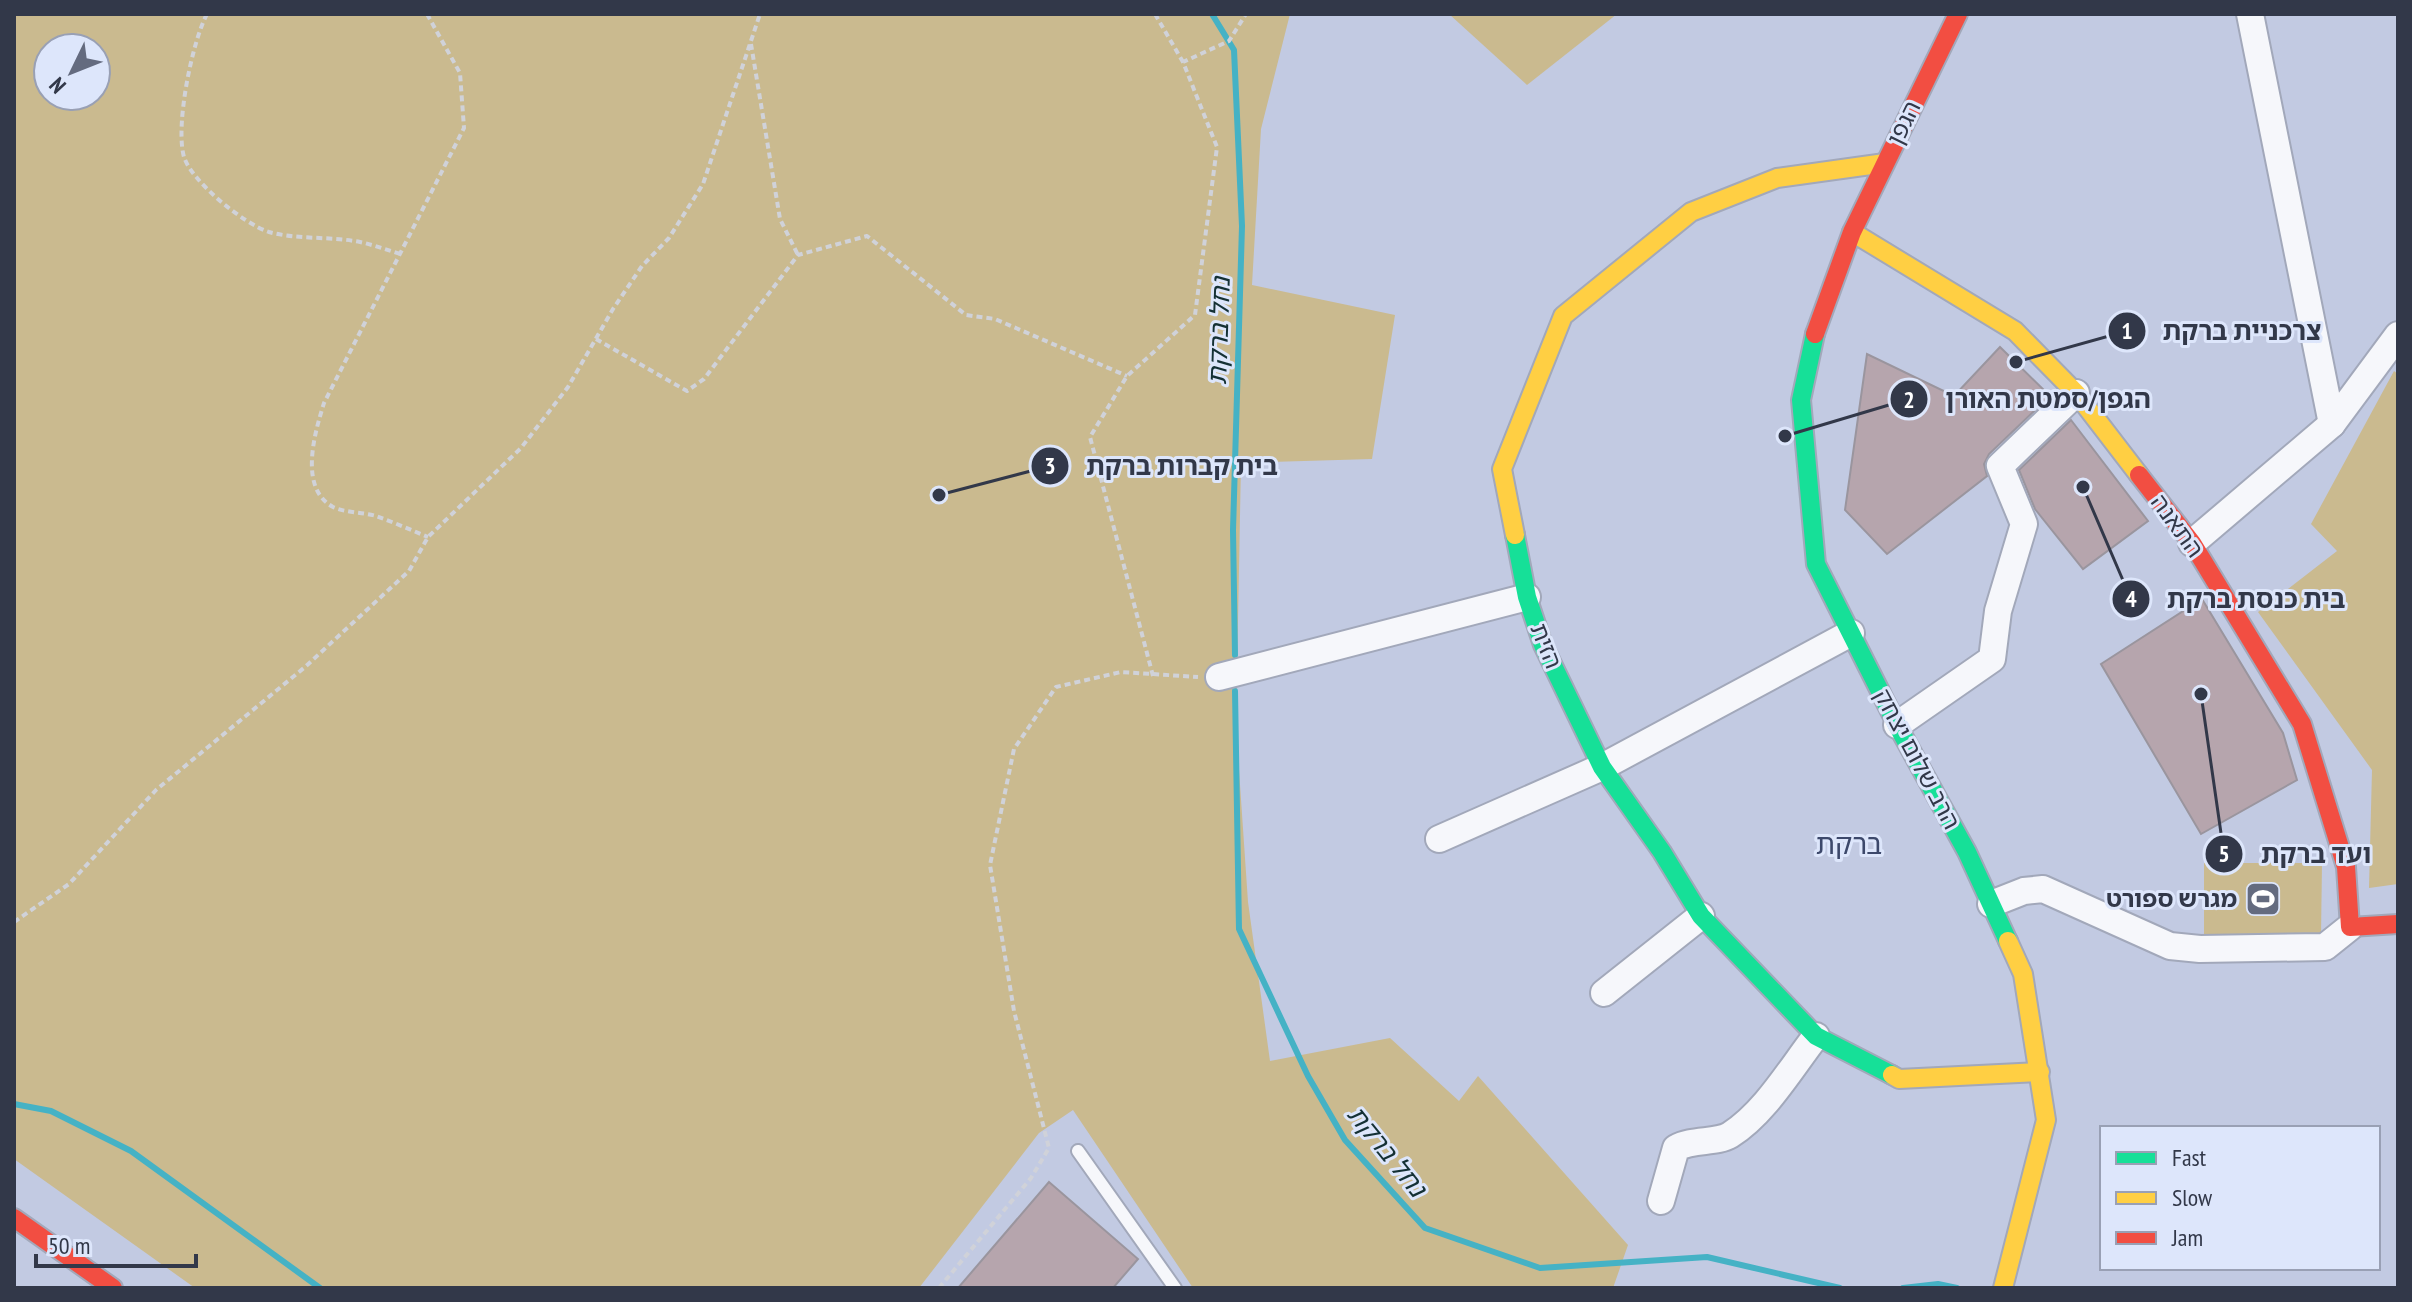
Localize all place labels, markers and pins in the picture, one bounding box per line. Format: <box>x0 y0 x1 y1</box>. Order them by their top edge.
callout: צרכניית ברקת <box>2107 306 2338 356</box>
callout: הגפן/סמטת האורן <box>1889 374 2167 424</box>
callout: בית קברות ברקת <box>1030 441 1293 491</box>
callout: בית כנסת ברקת <box>2111 574 2362 624</box>
callout: ועד ברקת <box>2204 829 2387 879</box>
sports icon: מגרש ספורט <box>2244 880 2282 918</box>
place label: מגרש ספורט <box>2106 883 2237 914</box>

